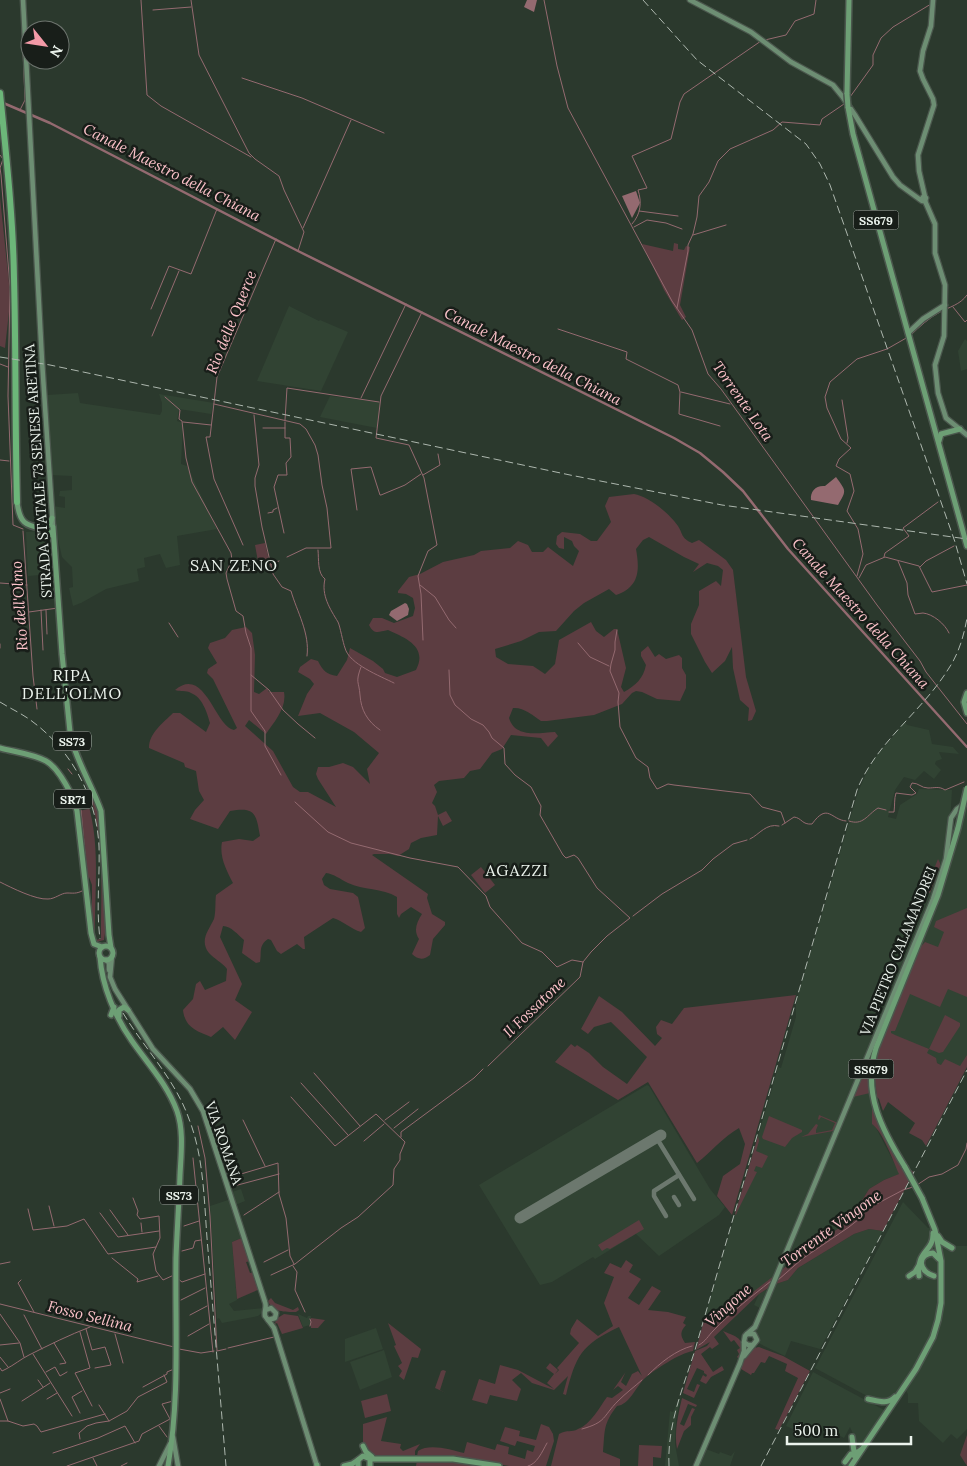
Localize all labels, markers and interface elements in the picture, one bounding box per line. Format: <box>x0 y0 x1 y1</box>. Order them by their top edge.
north arrow <box>20 20 70 70</box>
text: N <box>46 42 67 61</box>
water label: Canale Maestro della Chiana <box>80 119 264 225</box>
road number: SS679 <box>854 210 898 230</box>
water label: Rio delle Querce <box>202 268 260 376</box>
water label: Canale Maestro della Chiana <box>441 303 625 409</box>
street label: STRADA STATALE 73 SENESE ARETINA <box>20 343 56 598</box>
water label: Torrente Lota <box>708 357 778 445</box>
water label: Canale Maestro della Chiana <box>788 534 934 693</box>
district label: SAN ZENO <box>190 555 278 575</box>
water label: Rio dell'Olmo <box>6 560 32 652</box>
district label: RIPA DELL'OLMO <box>22 665 122 703</box>
road number: SS73 <box>53 731 91 750</box>
road number: SR71 <box>54 790 92 809</box>
district label: AGAZZI <box>484 860 549 880</box>
street label: VIA PIETRO CALAMANDREI <box>855 864 940 1039</box>
water label: Il Fossatone <box>499 973 569 1041</box>
road number: SS679 <box>848 1060 894 1078</box>
street label: VIA ROMANA <box>201 1098 247 1187</box>
water label: Torrente Vingone <box>777 1185 885 1271</box>
road number: SS73 <box>160 1186 198 1204</box>
water label: Vingone <box>701 1279 755 1331</box>
water label: Fosso Sellina <box>46 1296 135 1336</box>
scale bar <box>787 1414 911 1446</box>
text: 500 m <box>794 1421 838 1440</box>

